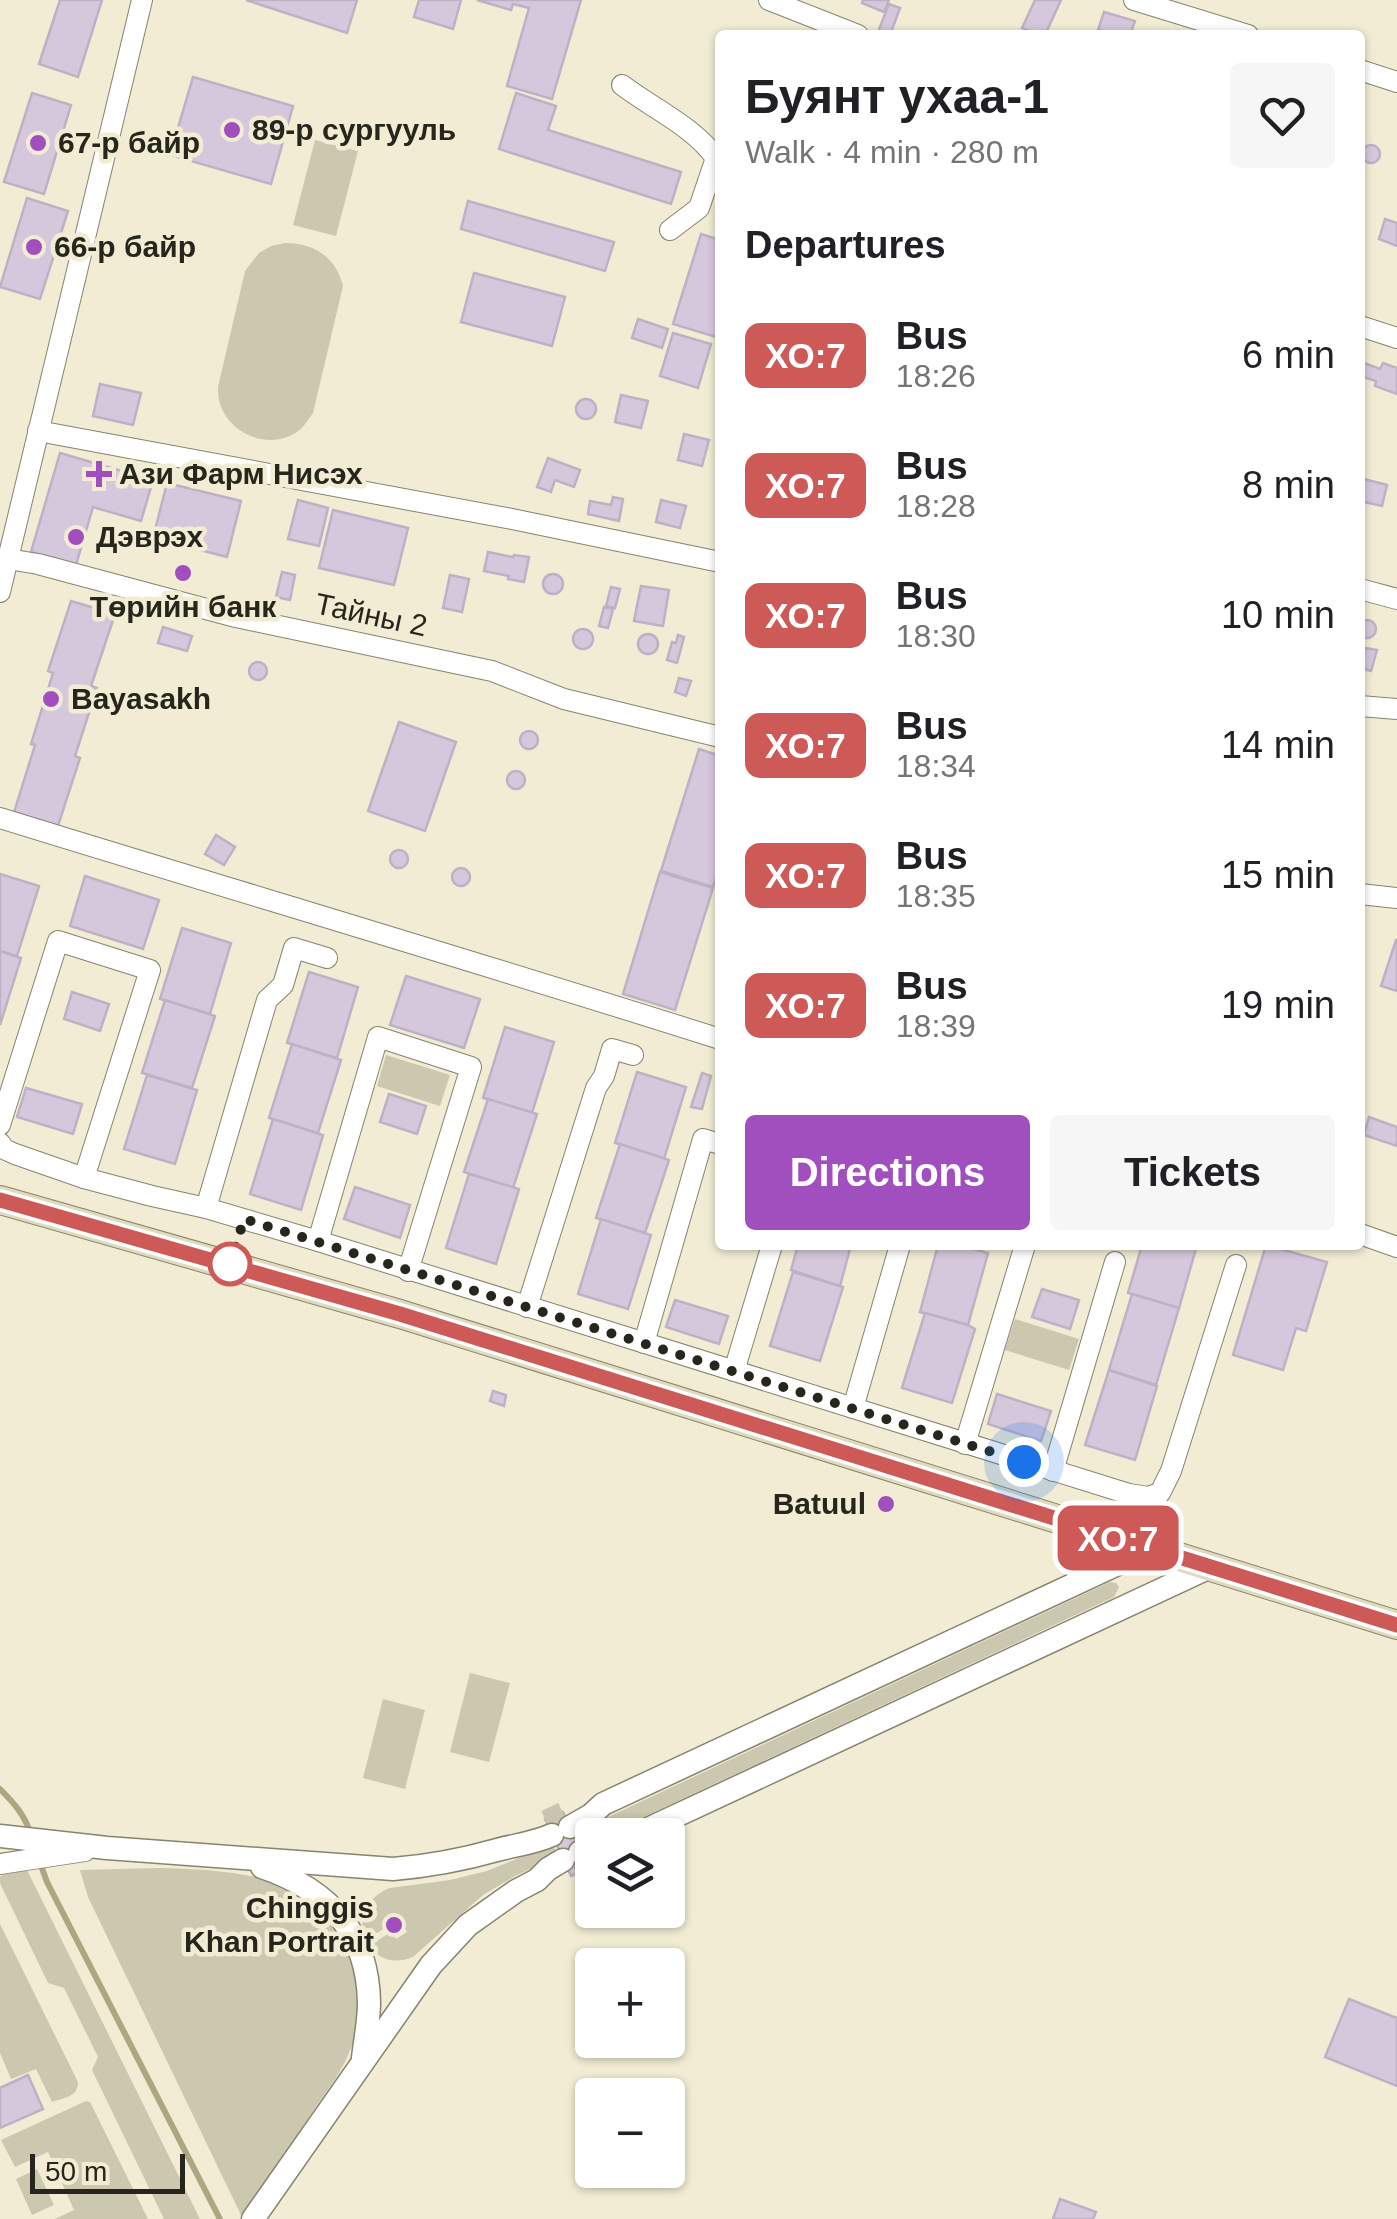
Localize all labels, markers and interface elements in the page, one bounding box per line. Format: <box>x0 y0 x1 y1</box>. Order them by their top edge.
button: heart <box>1230 63 1335 168</box>
text: Буянт ухаа-1 <box>745 70 1049 123</box>
place label: 89-р сургууль <box>252 113 456 146</box>
marker: 89-р сургууль <box>221 119 243 141</box>
place label: 67-р байр <box>58 126 200 159</box>
marker: 67-р байр <box>27 132 49 154</box>
text: Walk · 4 min · 280 m <box>745 134 1039 170</box>
text: Departures <box>745 224 946 266</box>
place label: 66-р байр <box>54 230 196 263</box>
marker: 66-р байр <box>23 236 45 258</box>
text: Bus <box>896 315 968 357</box>
text: 6 min <box>1242 334 1335 376</box>
text: ХО:7 <box>765 336 846 375</box>
text: 18:26 <box>896 358 976 394</box>
text: Bus <box>896 445 968 487</box>
place label: Ази Фарм Нисэх <box>119 457 363 490</box>
marker: Ази Фарм Нисэх <box>88 463 110 485</box>
text: 8 min <box>1242 464 1335 506</box>
text: ХО:7 <box>765 466 846 505</box>
text: 18:28 <box>896 488 976 524</box>
place label: Дэврэх <box>96 520 203 553</box>
marker: Дэврэх <box>65 526 87 548</box>
marker: Төрийн банк <box>172 562 194 584</box>
text: Bus <box>896 575 968 617</box>
street label: Тайны 2 <box>312 587 430 642</box>
place label: Төрийн банк <box>90 590 277 623</box>
text: 10 min <box>1221 594 1335 636</box>
text: ХО:7 <box>765 596 846 635</box>
text: 18:30 <box>896 618 976 654</box>
place label: Bayasakh <box>71 682 211 715</box>
marker: Bayasakh <box>40 688 62 710</box>
text: Bus <box>896 705 968 747</box>
text: 14 min <box>1221 724 1335 766</box>
text: ХО:7 <box>765 726 846 765</box>
text: 18:34 <box>896 748 976 784</box>
text: Bus <box>896 835 968 877</box>
text: 15 min <box>1221 854 1335 896</box>
text: ХО:7 <box>765 856 846 895</box>
text: 18:35 <box>896 878 976 914</box>
text: Bus <box>896 965 968 1007</box>
text: 19 min <box>1221 984 1335 1026</box>
text: ХО:7 <box>765 986 846 1025</box>
text: 18:39 <box>896 1008 976 1044</box>
button: Directions <box>745 1115 1030 1230</box>
button: Tickets <box>1050 1115 1335 1230</box>
unlabelled marker <box>209 1243 251 1285</box>
your location <box>999 1437 1049 1487</box>
place label: Batuul <box>773 1487 866 1520</box>
marker: Batuul <box>875 1493 897 1515</box>
line badge: ХО:7 <box>1048 1506 1188 1570</box>
text: ХО:7 <box>1078 1519 1158 1558</box>
map controls <box>575 1818 685 2188</box>
button: layers <box>575 1818 685 1928</box>
place label: Chinggis Khan Portrait <box>184 1891 374 1958</box>
marker: Chinggis Khan Portrait <box>383 1914 405 1936</box>
button: + <box>575 1948 685 2058</box>
button: − <box>575 2078 685 2188</box>
scale bar <box>30 2149 185 2194</box>
text: 50 m <box>45 2156 107 2187</box>

